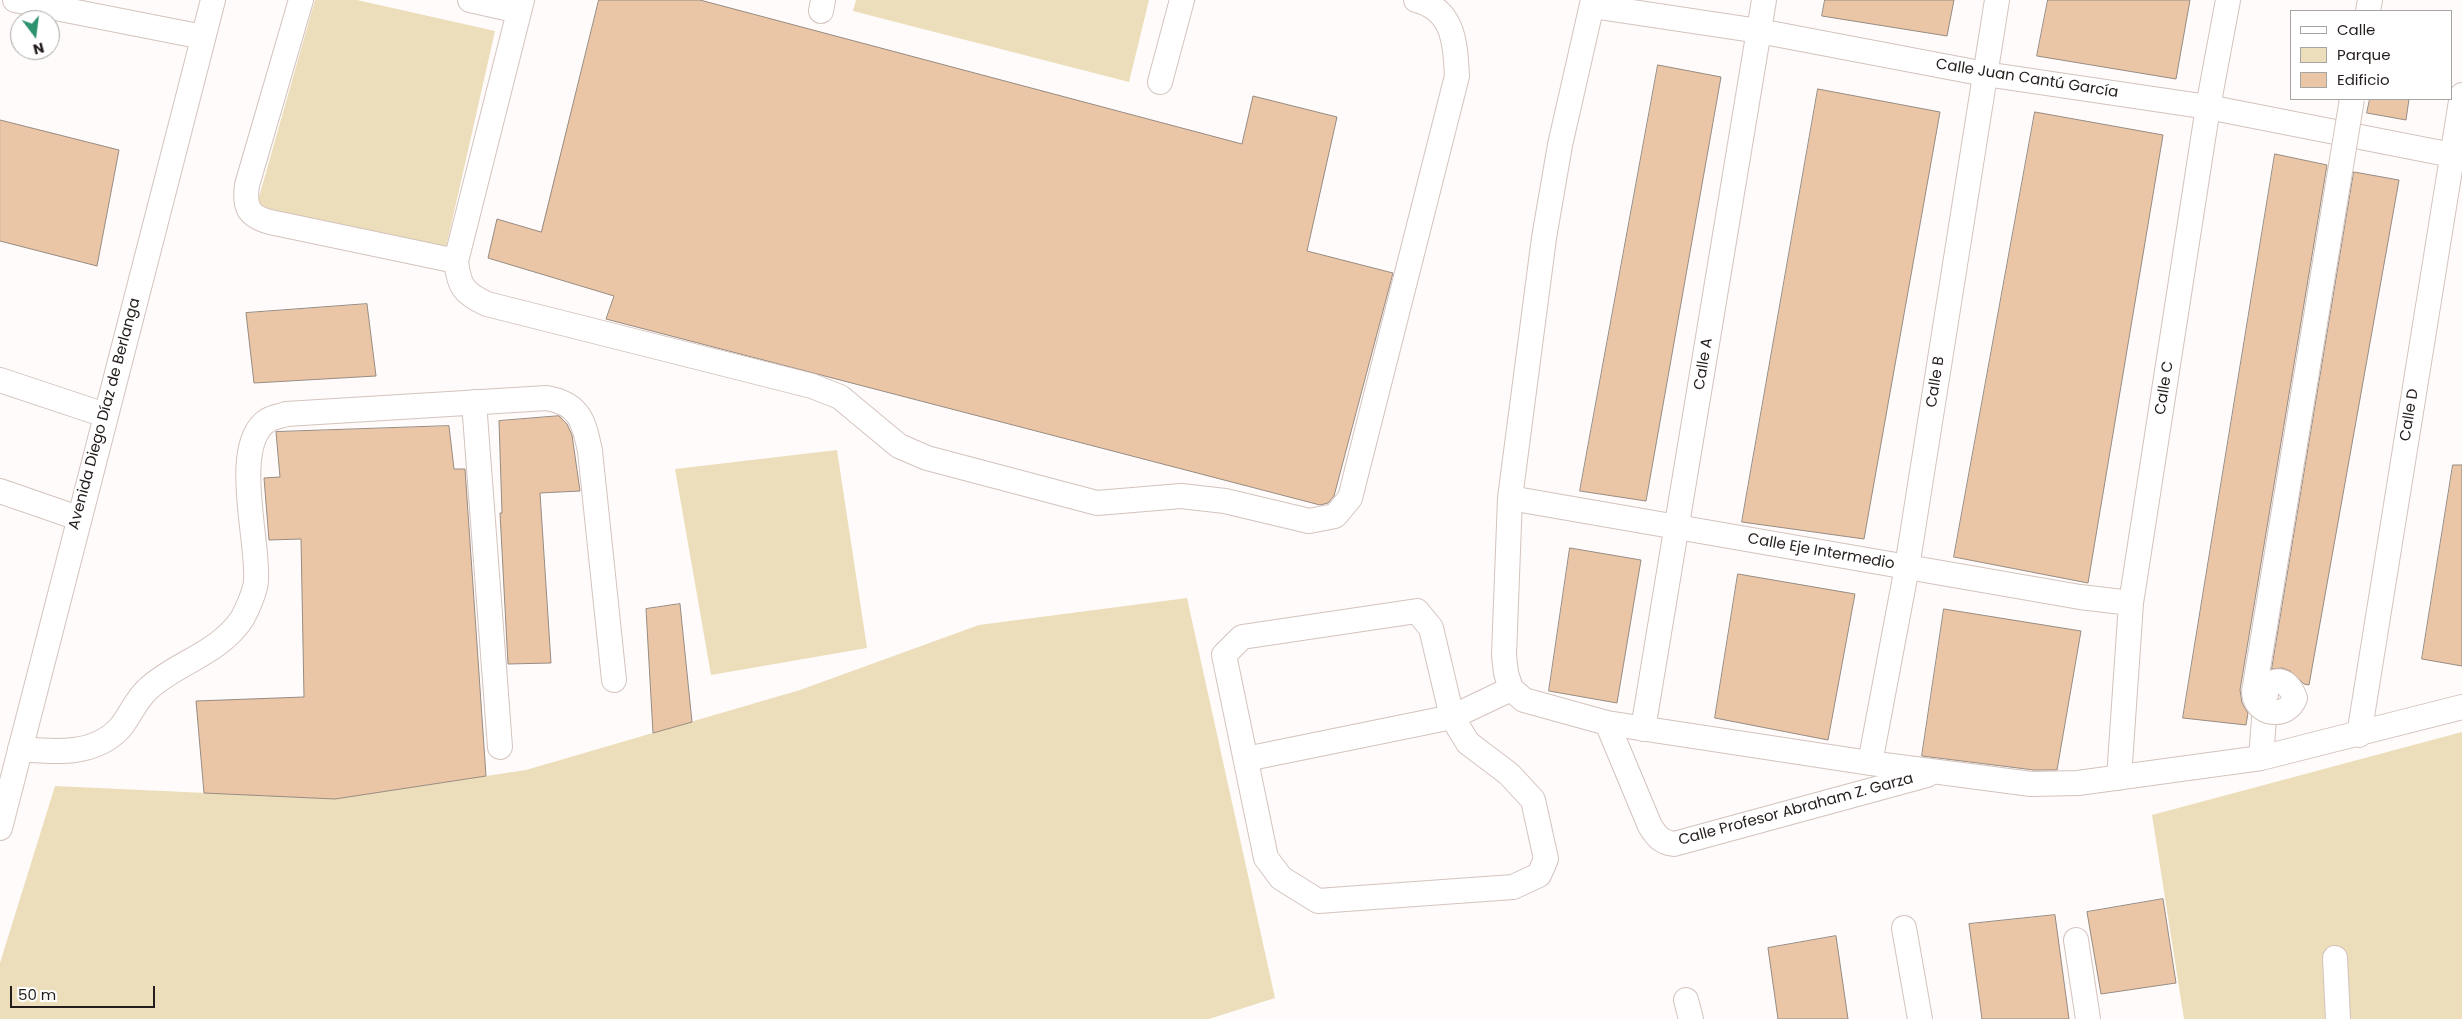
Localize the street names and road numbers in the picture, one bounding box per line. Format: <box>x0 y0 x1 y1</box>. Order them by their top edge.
street label: Calle Juan Cantú García <box>1935 56 2119 102</box>
street label: Avenida Diego Díaz de Berlanga <box>65 296 145 532</box>
street label: Calle A <box>1691 337 1717 391</box>
street label: Calle B <box>1923 355 1949 409</box>
street label: Calle C <box>2152 360 2178 416</box>
street label: Calle D <box>2397 387 2423 443</box>
street label: Calle Eje Intermedio <box>1746 530 1896 574</box>
street label: Calle Profesor Abraham Z. Garza <box>1677 770 1915 850</box>

